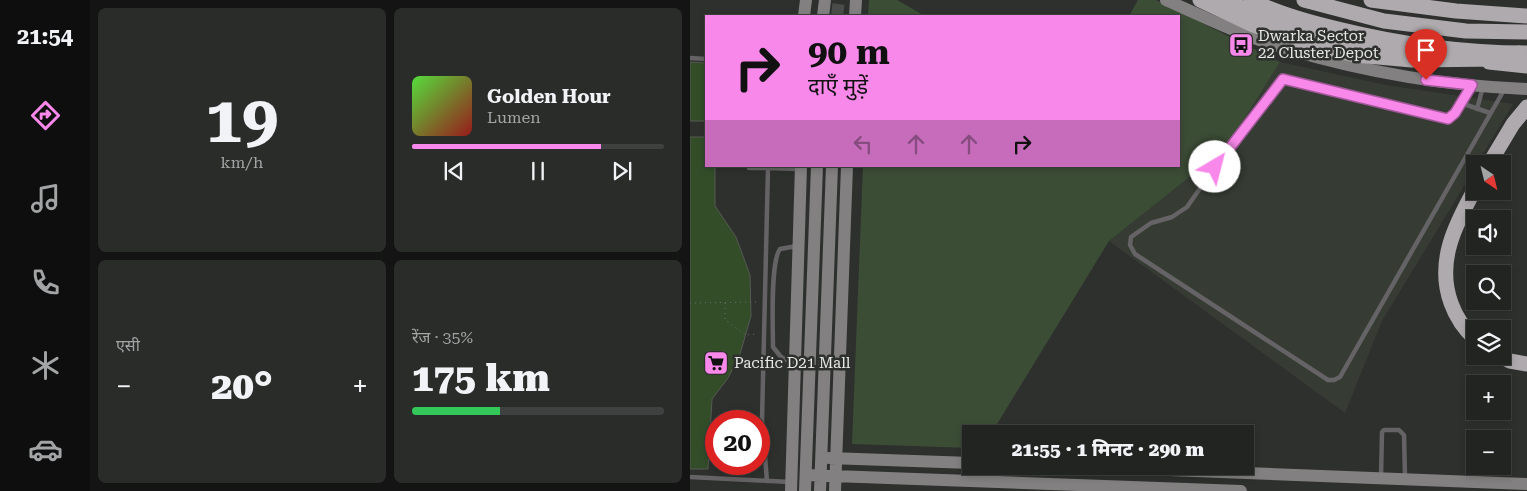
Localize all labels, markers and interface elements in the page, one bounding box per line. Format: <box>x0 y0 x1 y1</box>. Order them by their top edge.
text: 21:54 <box>17 24 73 49</box>
place label: Dwarka Sector 22 Cluster Depot <box>1258 27 1379 62</box>
pin <box>1405 29 1447 80</box>
text: 90 m <box>808 32 890 73</box>
bus stop icon: Dwarka Sector 22 Cluster Depot <box>1228 32 1254 58</box>
icon: right <box>725 35 790 100</box>
icon: arrive <box>1412 36 1440 64</box>
text: दाएँ मुड़ें <box>808 74 868 99</box>
text: 19 <box>206 82 278 158</box>
text: Golden Hour <box>487 85 611 108</box>
icon: directions <box>28 98 63 133</box>
text: Lumen <box>487 108 541 127</box>
icon: left <box>849 130 877 158</box>
icon: ahead <box>902 130 930 158</box>
icon: ahead <box>955 130 983 158</box>
icon: right <box>1008 130 1036 158</box>
position arrow <box>1188 140 1240 192</box>
text: km/h <box>221 153 263 172</box>
north arrow <box>1466 155 1511 200</box>
map controls <box>1466 155 1511 475</box>
icon: previous <box>440 157 468 185</box>
icon: pause <box>524 157 552 185</box>
icon: next <box>608 157 636 185</box>
icon: music <box>28 181 63 216</box>
button: sound <box>1466 210 1511 255</box>
icon: phone <box>28 265 63 300</box>
button: search <box>1466 265 1511 310</box>
button: layers <box>1466 320 1511 365</box>
text: रेंज · 35% <box>412 328 473 347</box>
text: एसी <box>116 336 140 355</box>
icon: climate <box>28 348 63 383</box>
supermarket icon: Pacific D21 Mall <box>703 350 729 376</box>
place label: Pacific D21 Mall <box>734 354 851 372</box>
text: 175 km <box>412 356 550 400</box>
text: 20° <box>211 364 273 408</box>
text: − <box>116 370 132 403</box>
text: + <box>352 370 368 403</box>
button: + <box>1466 375 1511 420</box>
speed limit sign: 20 <box>705 410 770 475</box>
button: − <box>1466 430 1511 475</box>
icon: car <box>28 432 63 467</box>
text: 21:55 · 1 मिनट · 290 m <box>1012 438 1204 461</box>

